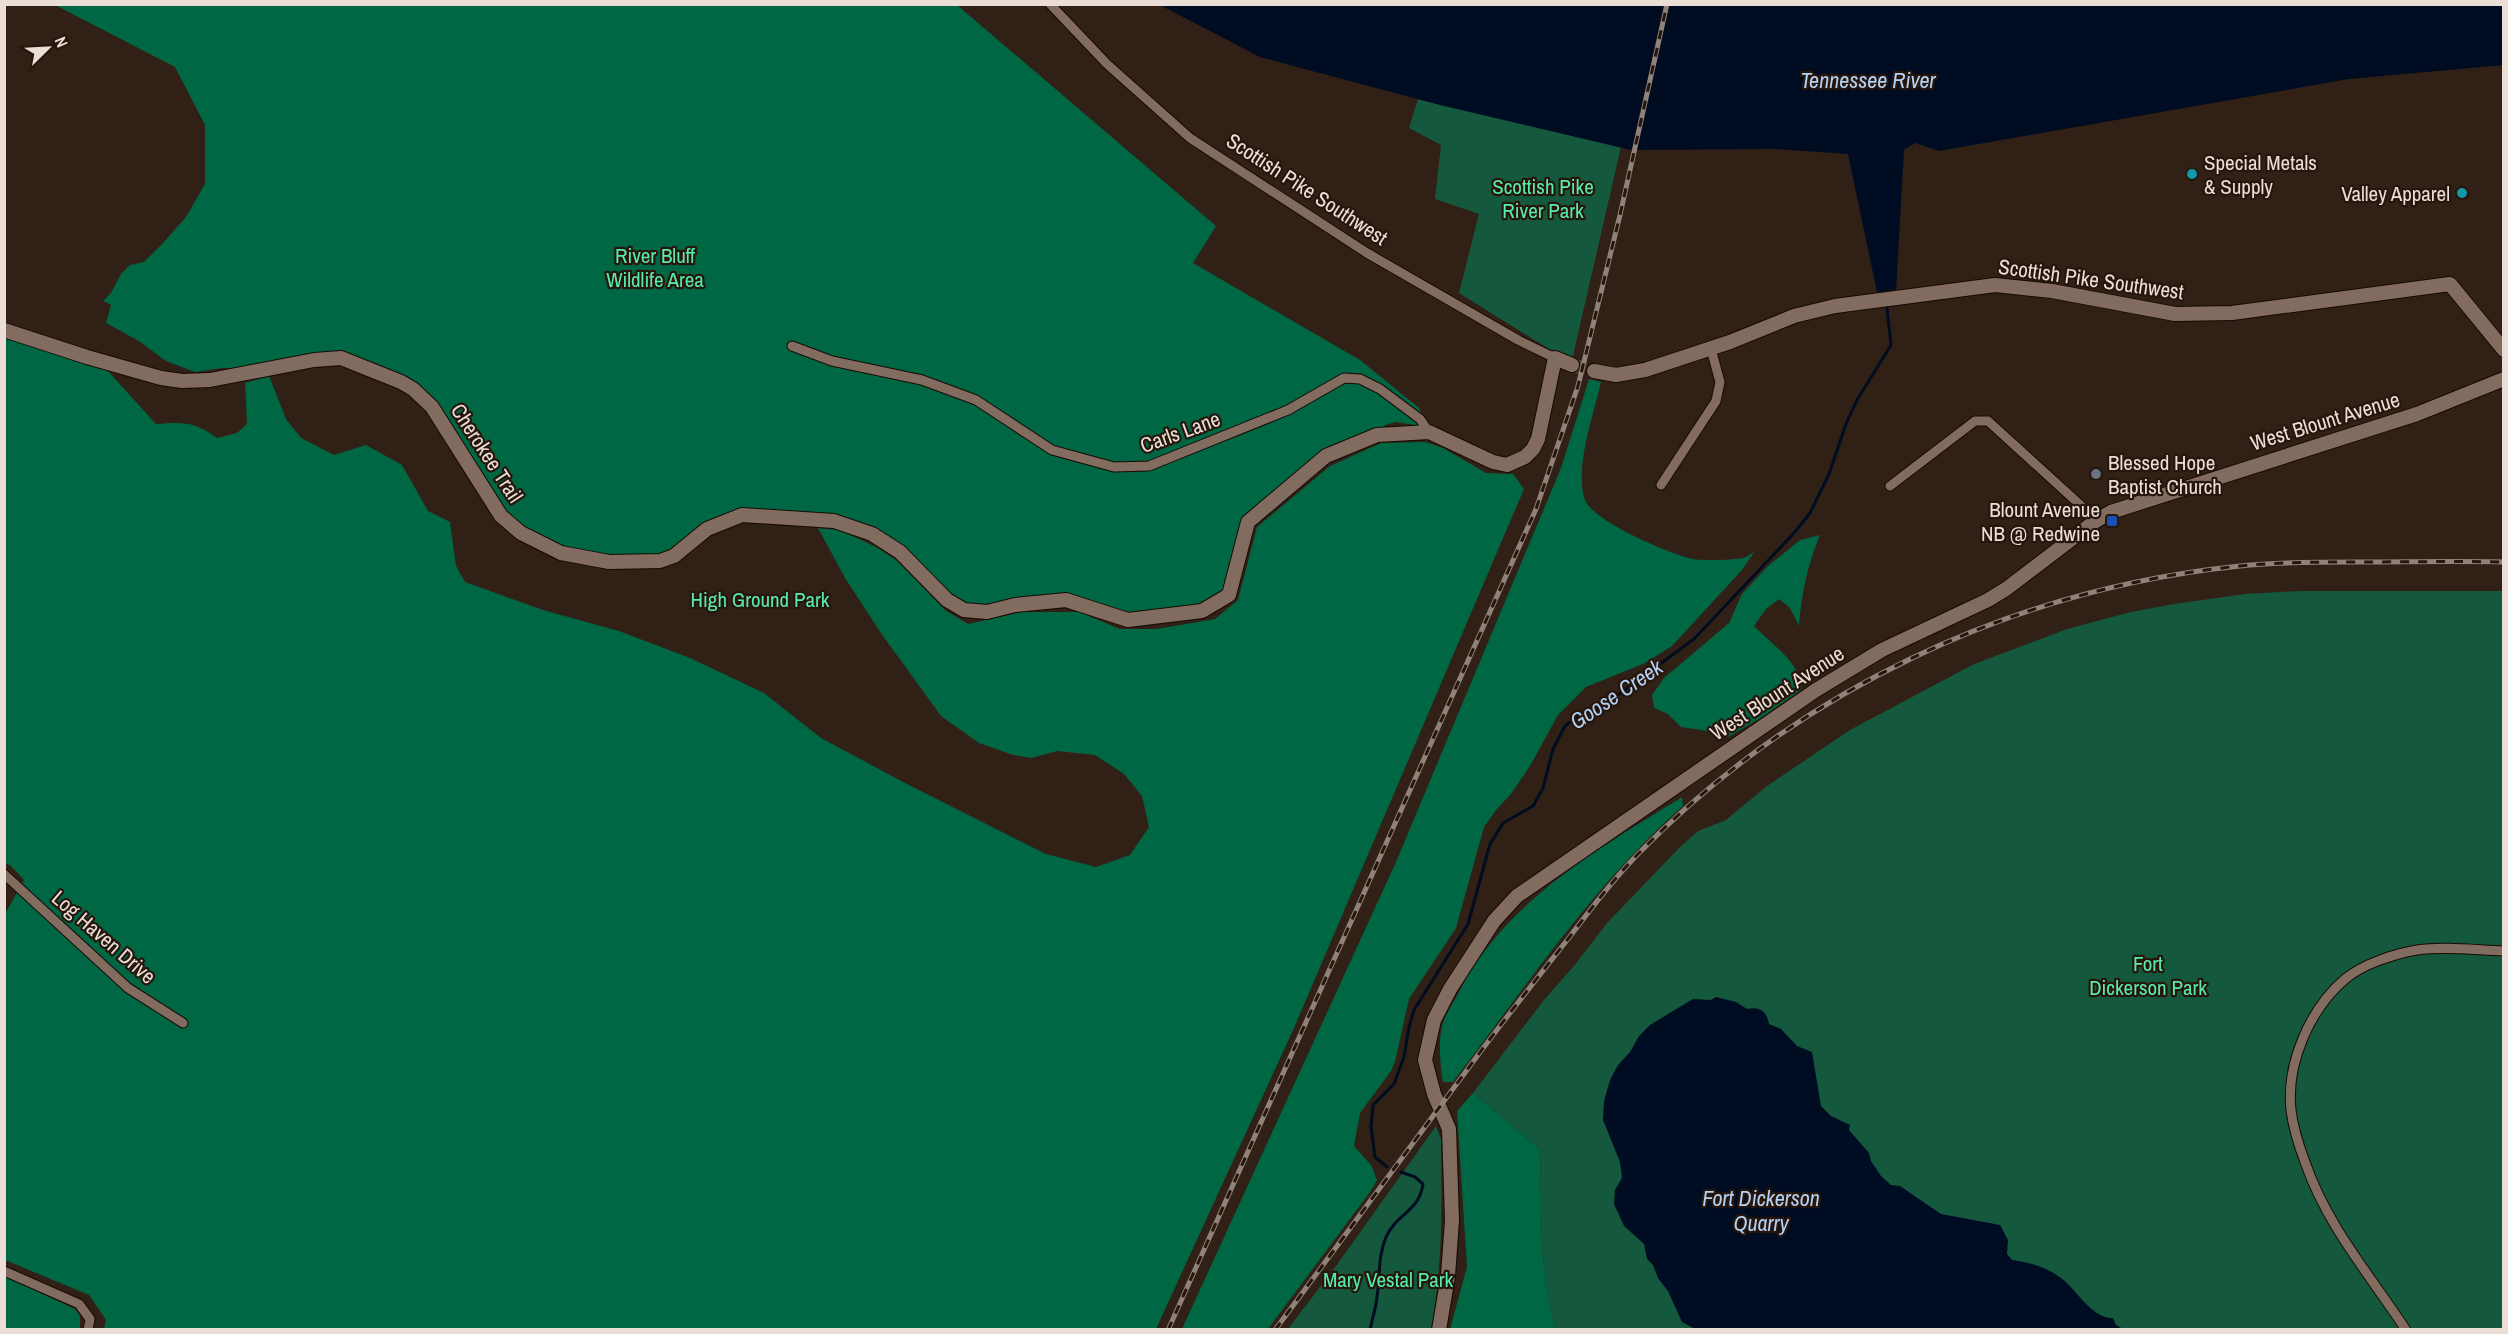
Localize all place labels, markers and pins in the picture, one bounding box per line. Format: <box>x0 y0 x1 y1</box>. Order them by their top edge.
place label: Special Metals & Supply <box>2204 148 2317 201</box>
marker: Special Metals & Supply <box>2185 167 2199 181</box>
place label: Valley Apparel <box>2341 179 2450 208</box>
marker: Valley Apparel <box>2455 186 2469 200</box>
place label: Blessed Hope Baptist Church <box>2108 448 2222 501</box>
marker: Blessed Hope Baptist Church <box>2089 467 2103 481</box>
place label: Blount Avenue NB @ Redwine <box>1981 495 2100 548</box>
marker: Blount Avenue NB @ Redwine <box>2105 514 2119 528</box>

